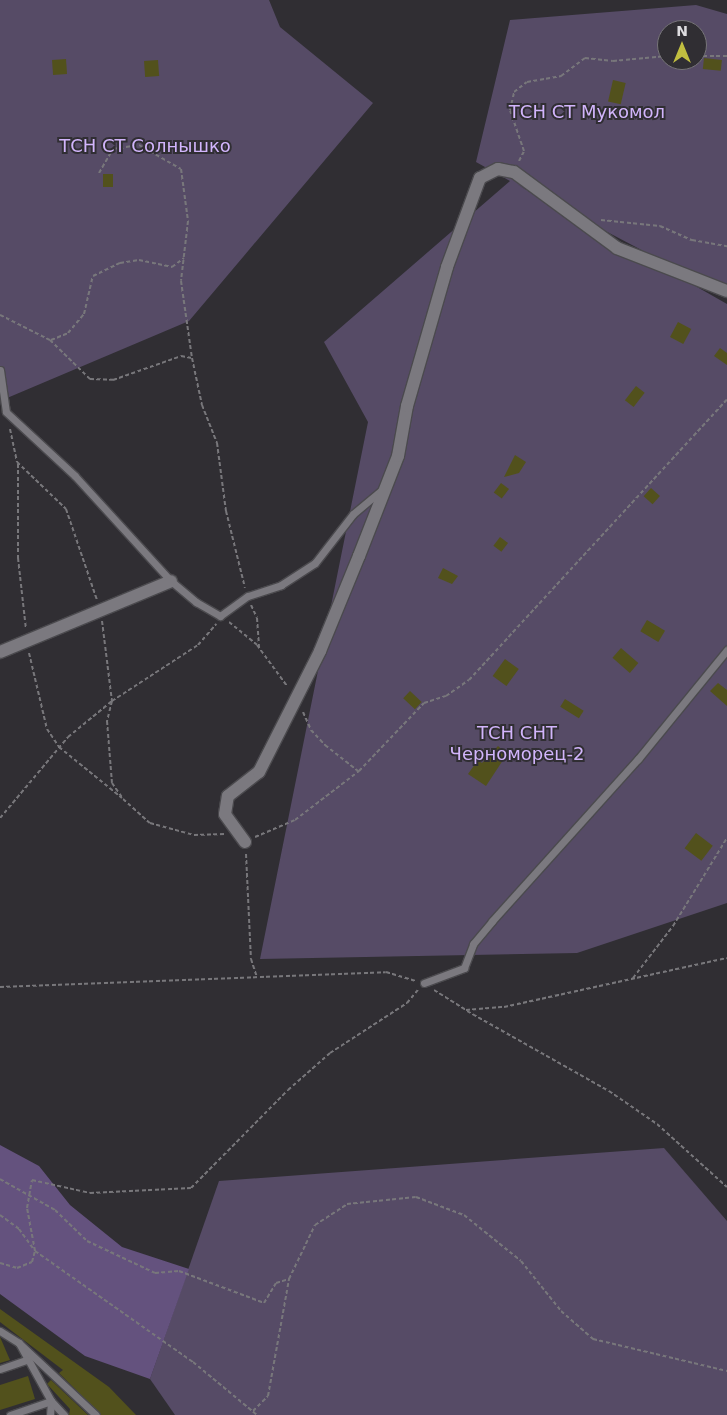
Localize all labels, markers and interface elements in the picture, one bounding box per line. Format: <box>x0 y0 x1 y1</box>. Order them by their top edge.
north arrow <box>657 20 707 70</box>
text: N <box>676 23 688 39</box>
park label: ТСН СТ Мукомол <box>509 101 665 123</box>
park label: ТСН СТ Солнышко <box>59 135 231 157</box>
park label: ТСН СНТ Черноморец-2 <box>450 723 584 766</box>

